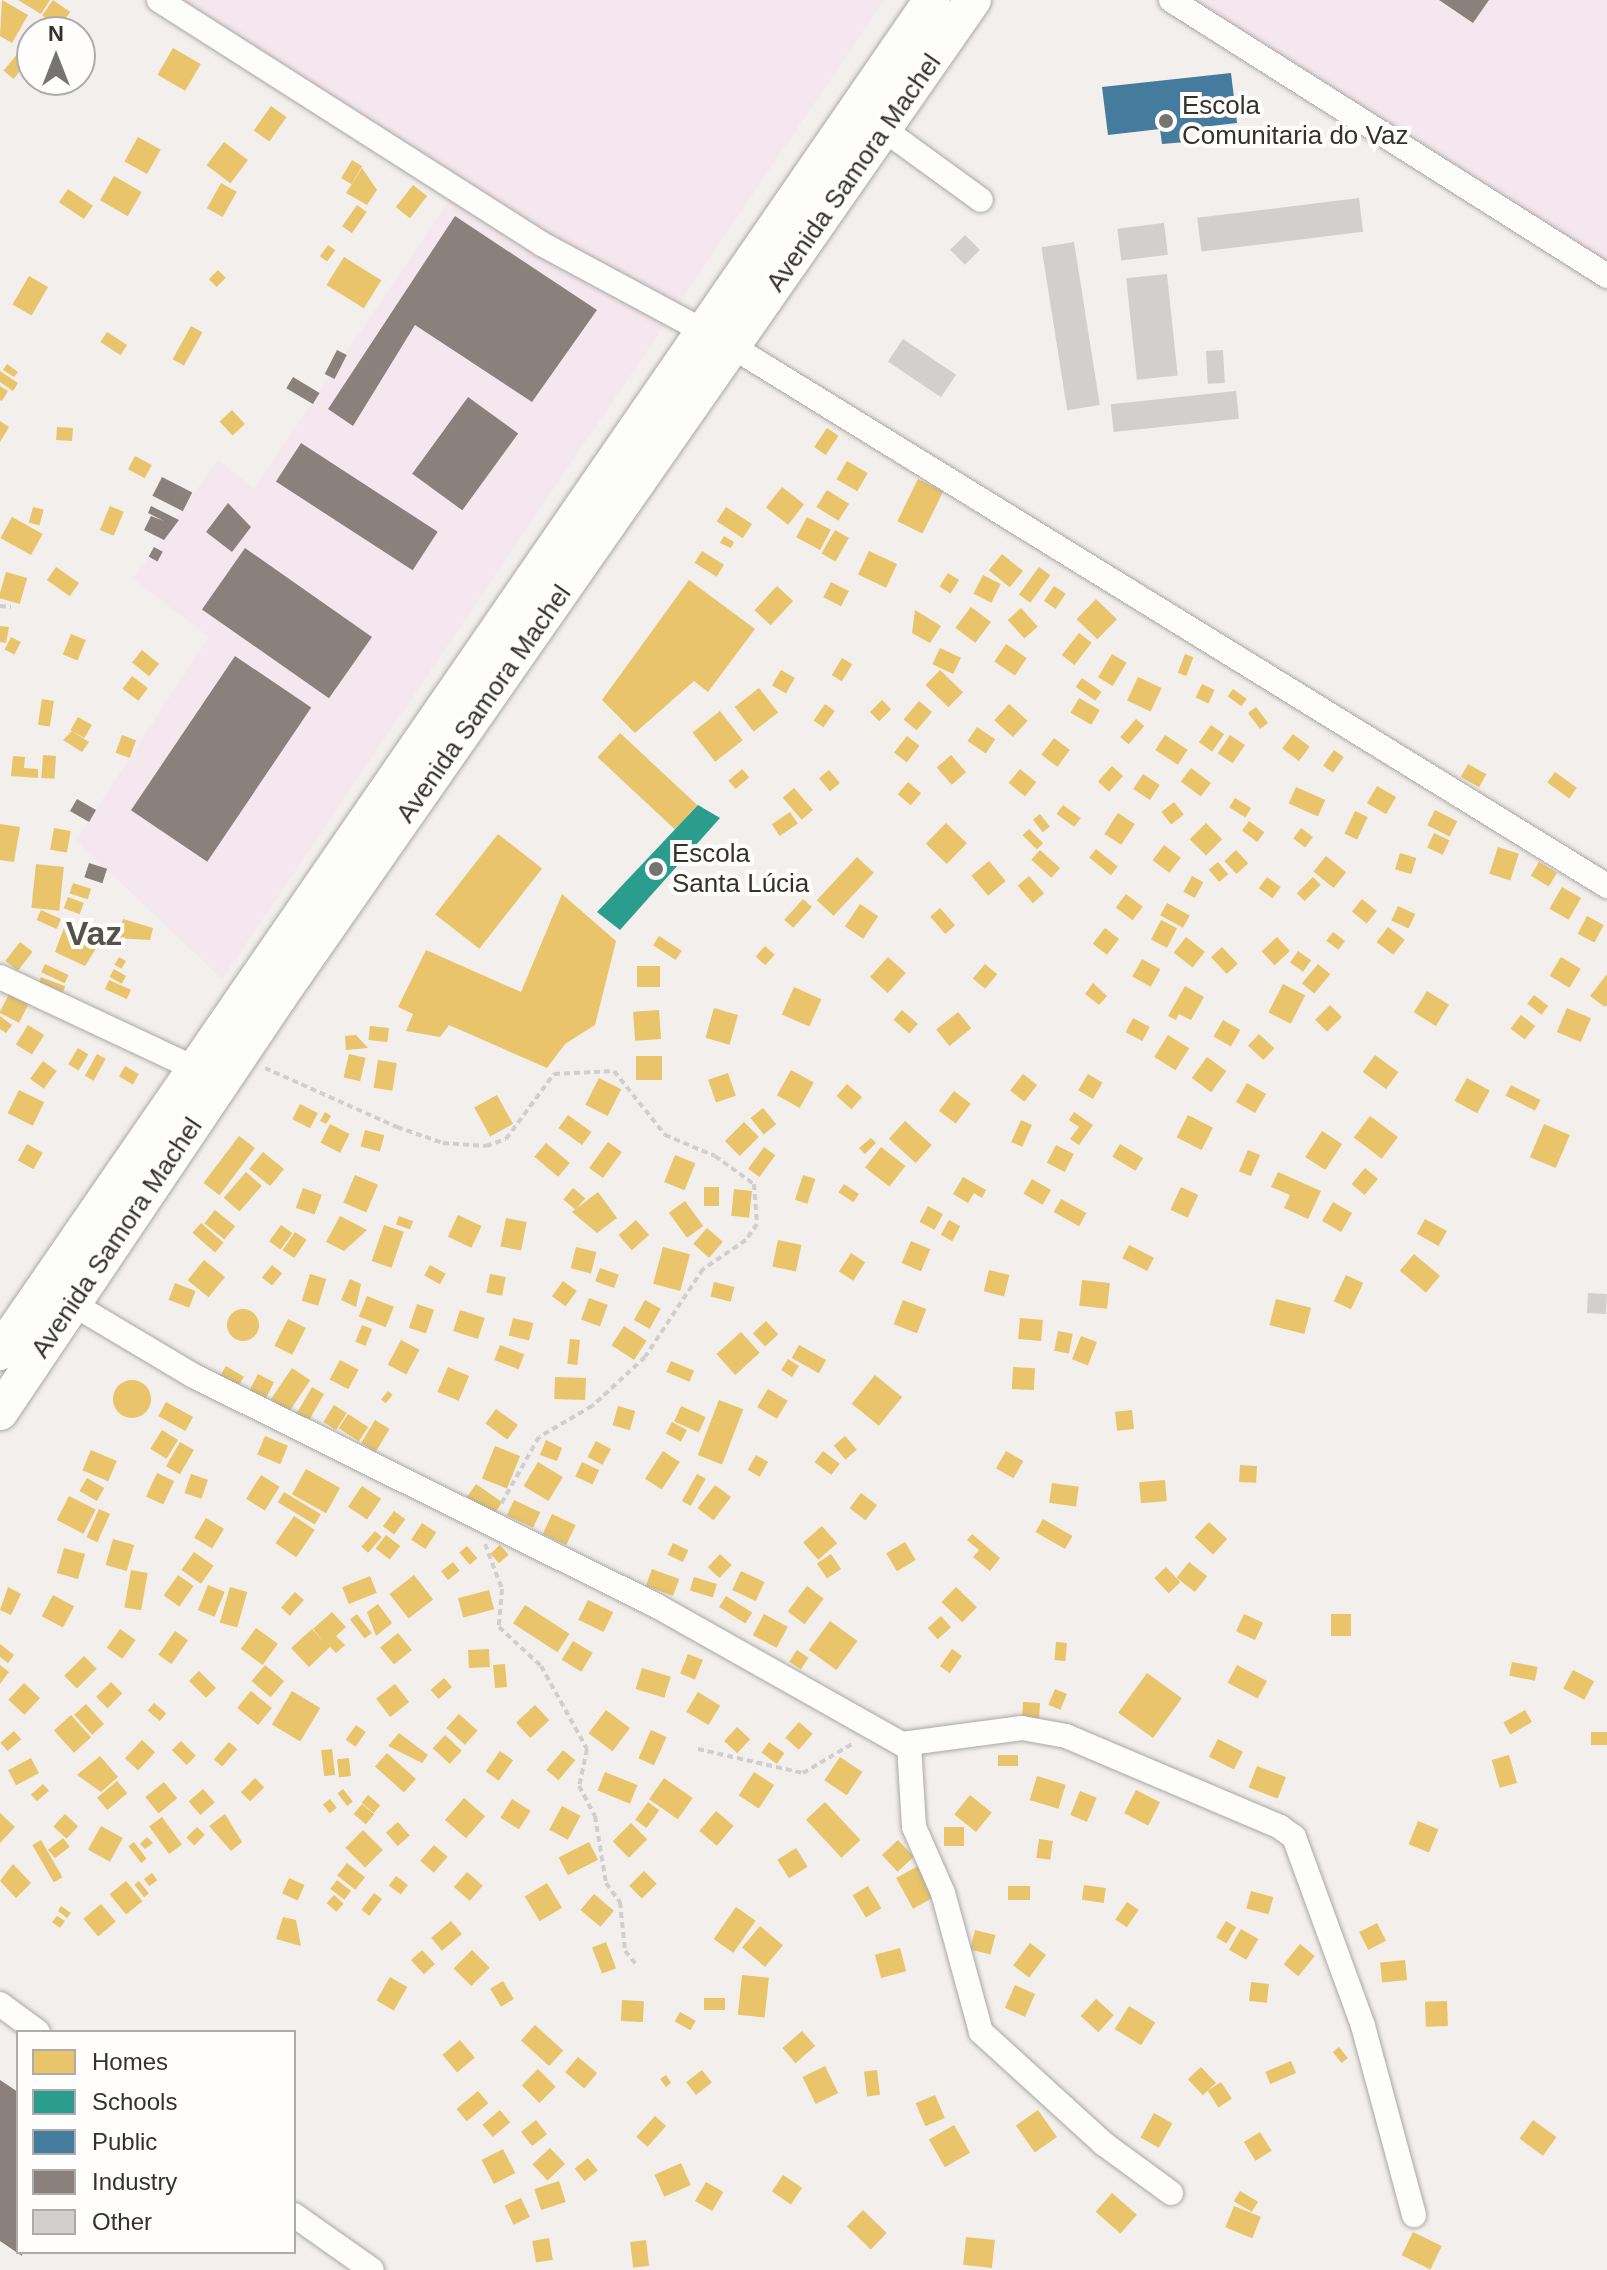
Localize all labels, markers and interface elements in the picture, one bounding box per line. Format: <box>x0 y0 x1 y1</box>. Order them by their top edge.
north arrow <box>16 16 96 96</box>
text: N <box>48 21 64 46</box>
street label: Avenida Samora Machel <box>760 48 948 298</box>
place label: Escola Comunitaria do Vaz <box>1182 90 1408 152</box>
marker: Escola Comunitaria do Vaz <box>1157 112 1175 130</box>
street label: Avenida Samora Machel <box>390 579 578 829</box>
place label: Escola Santa Lúcia <box>672 838 809 900</box>
marker: Escola Santa Lúcia <box>647 860 665 878</box>
district label: Vaz <box>66 914 122 954</box>
street label: Avenida Samora Machel <box>25 1112 209 1364</box>
legend <box>16 2030 296 2254</box>
text: Homes <box>92 2048 168 2075</box>
text: Schools <box>92 2088 177 2115</box>
text: Public <box>92 2128 157 2155</box>
text: Industry <box>92 2168 177 2195</box>
text: Other <box>92 2208 152 2235</box>

